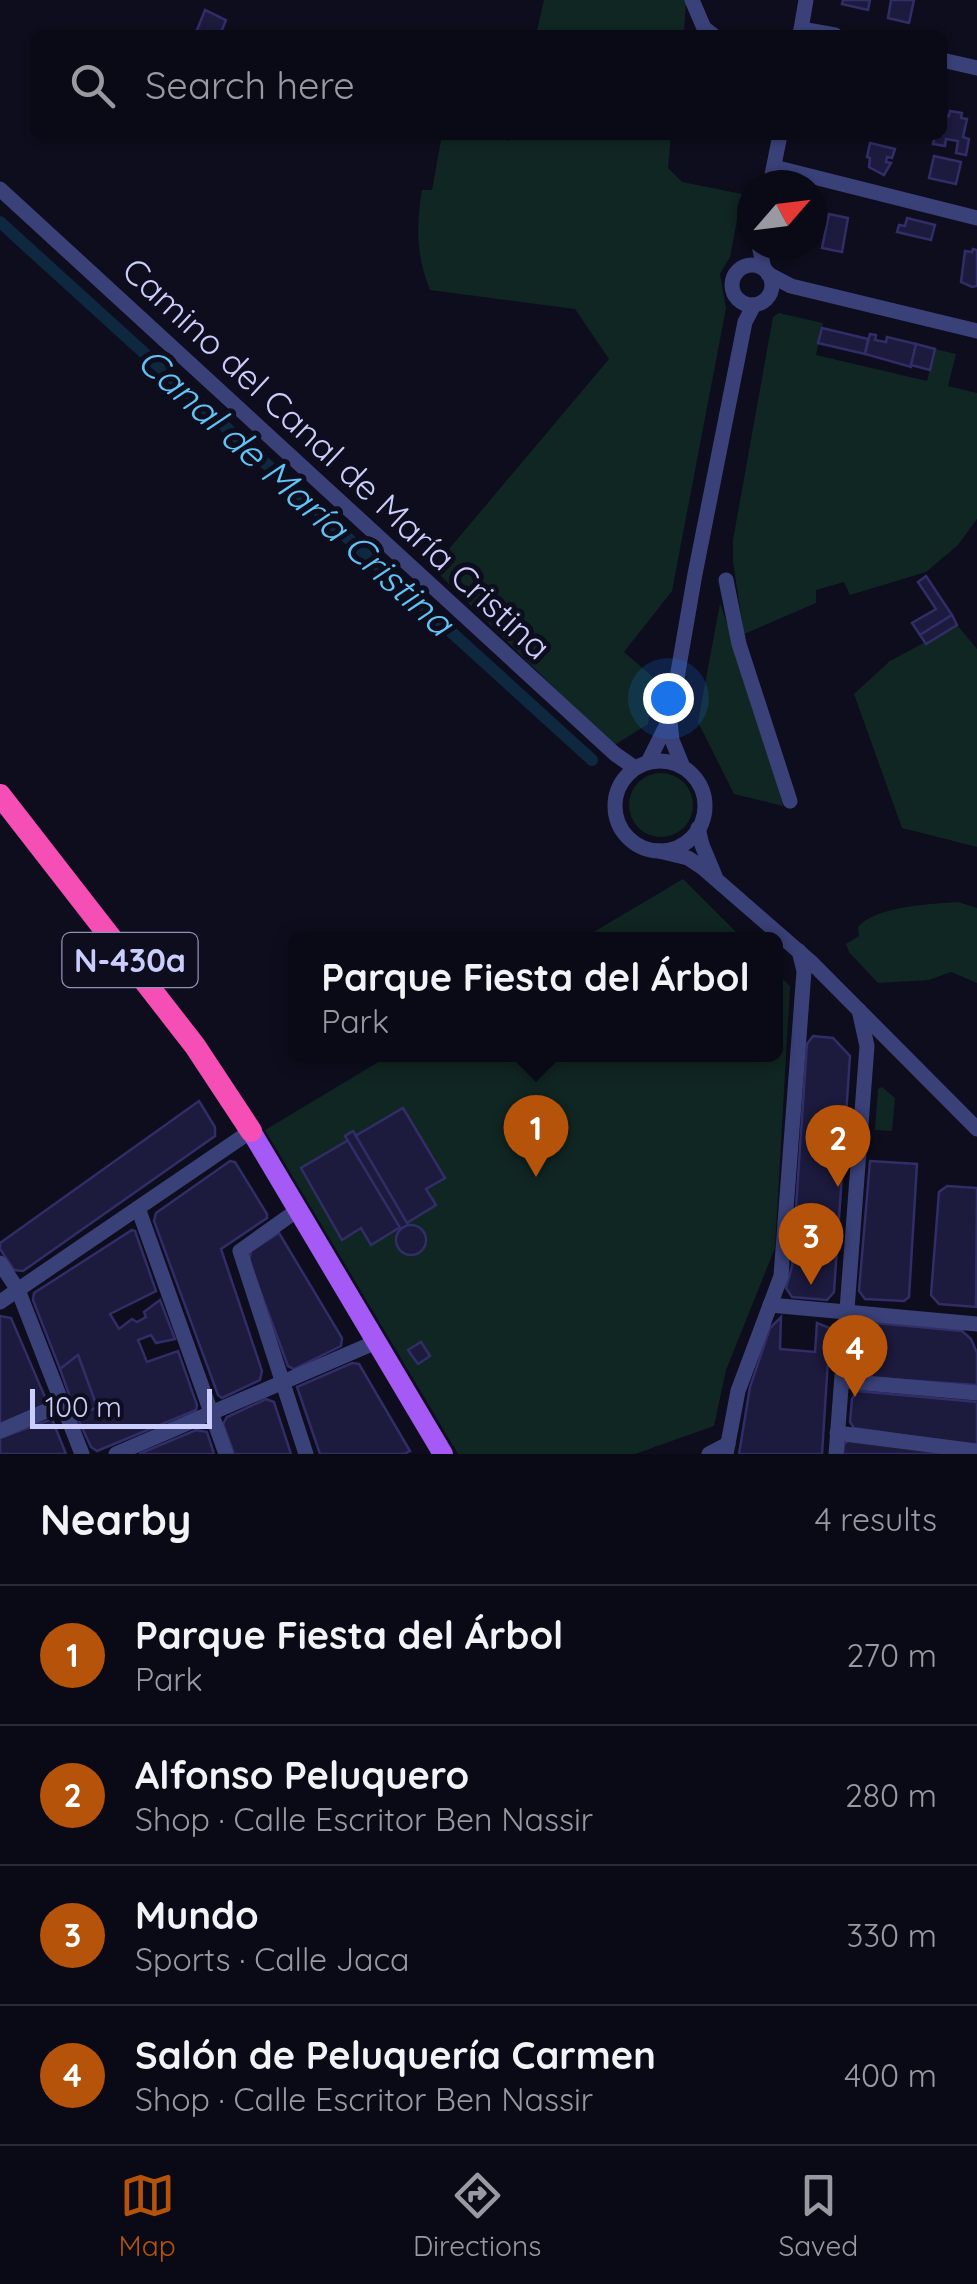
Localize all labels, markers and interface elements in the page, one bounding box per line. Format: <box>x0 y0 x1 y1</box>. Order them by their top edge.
search box <box>30 30 947 140</box>
icon: search <box>65 58 120 113</box>
text: Search here <box>145 61 355 109</box>
north arrow <box>737 170 827 260</box>
street label: Camino del Canal de María Cristina <box>114 248 560 668</box>
water label: Canal de María Cristina <box>129 337 463 645</box>
your location <box>643 673 694 724</box>
popup <box>288 932 783 1062</box>
road number: N-430a <box>62 933 198 987</box>
text: Parque Fiesta del Árbol <box>321 953 750 1001</box>
text: Park <box>321 1001 389 1041</box>
pin: 1 <box>504 1094 568 1177</box>
pin: 2 <box>806 1104 870 1187</box>
pin: 3 <box>778 1202 844 1285</box>
pin: 4 <box>822 1314 888 1397</box>
scale bar <box>30 1384 212 1428</box>
text: 100 m <box>45 1389 122 1424</box>
text: Nearby <box>40 1493 191 1546</box>
text: 4 results <box>815 1499 937 1539</box>
text: Parque Fiesta del Árbol <box>135 1611 563 1659</box>
text: 1 <box>66 1635 79 1675</box>
text: 270 m <box>846 1635 937 1675</box>
text: Park <box>135 1659 203 1699</box>
text: Alfonso Peluquero <box>135 1751 469 1799</box>
text: 2 <box>63 1775 82 1815</box>
text: 280 m <box>845 1775 937 1815</box>
text: Shop · Calle Escritor Ben Nassir <box>135 1799 593 1839</box>
text: Mundo <box>135 1891 259 1939</box>
text: 3 <box>64 1915 81 1955</box>
text: 330 m <box>847 1915 937 1955</box>
text: Sports · Calle Jaca <box>135 1939 409 1979</box>
text: Salón de Peluquería Carmen <box>135 2031 656 2079</box>
text: 4 <box>63 2055 82 2095</box>
text: 400 m <box>844 2055 937 2095</box>
text: Shop · Calle Escritor Ben Nassir <box>135 2079 593 2119</box>
tab: Map <box>119 2168 176 2263</box>
tab: Directions <box>413 2168 541 2263</box>
tab: Saved <box>779 2168 858 2263</box>

